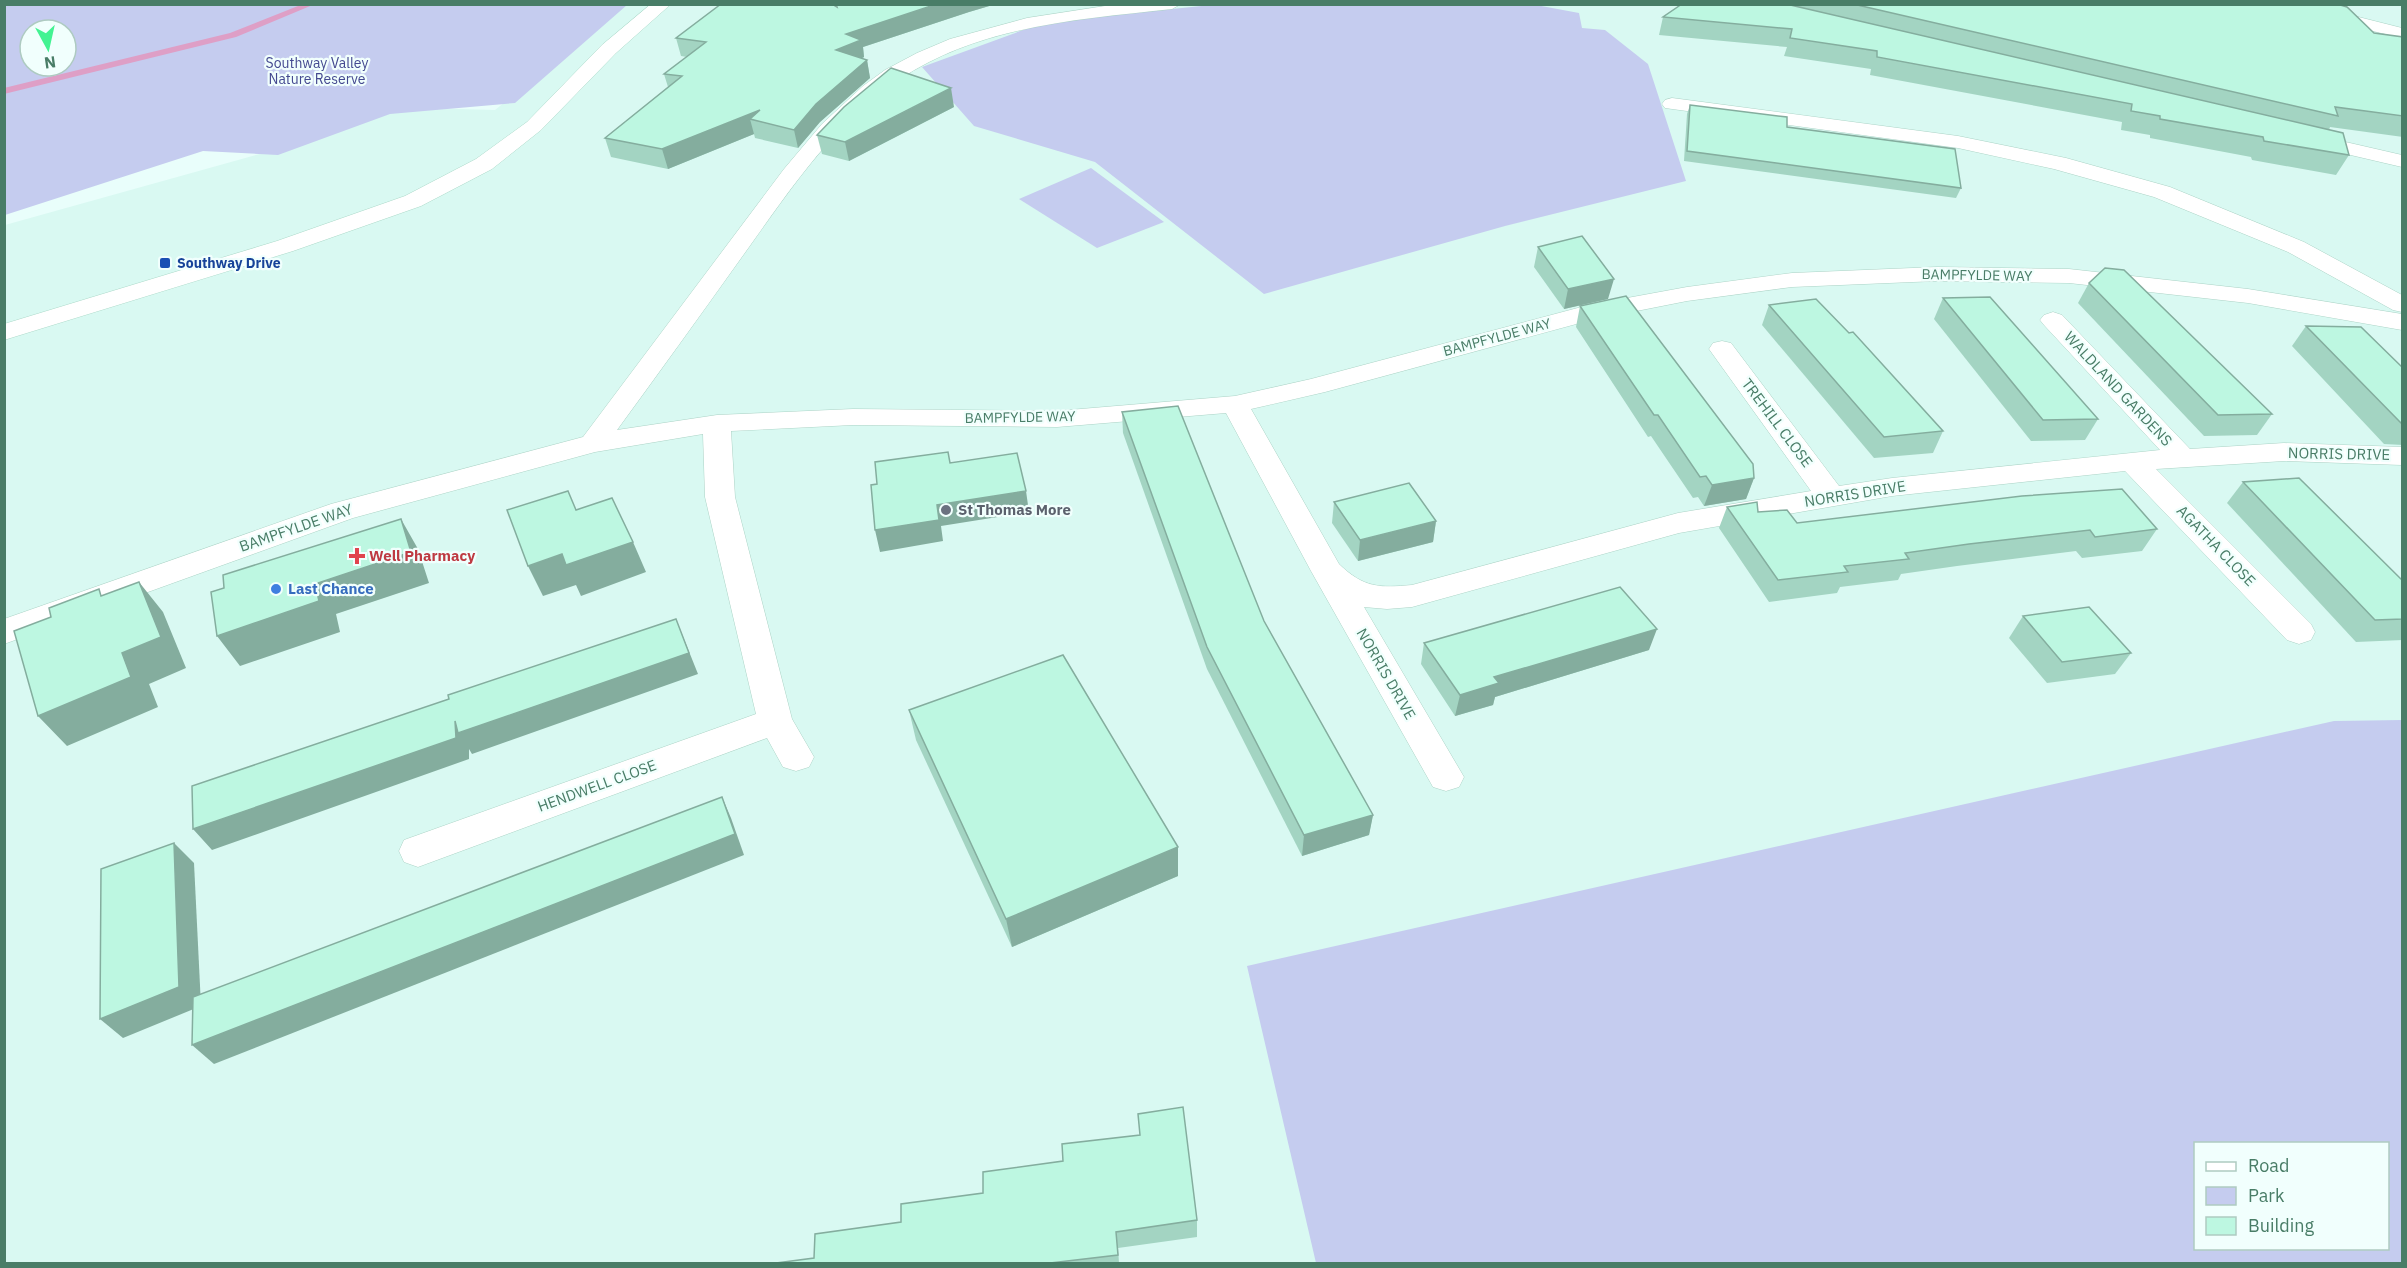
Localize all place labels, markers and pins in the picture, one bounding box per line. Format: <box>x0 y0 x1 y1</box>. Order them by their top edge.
place label: Southway Drive <box>177 254 281 272</box>
marker: Southway Drive <box>158 256 172 270</box>
place label: St Thomas More <box>958 500 1071 519</box>
marker: St Thomas More <box>939 503 953 517</box>
place label: Well Pharmacy <box>369 546 475 565</box>
marker: Well Pharmacy <box>350 549 364 563</box>
place label: Last Chance <box>288 579 374 598</box>
marker: Last Chance <box>269 582 283 596</box>

